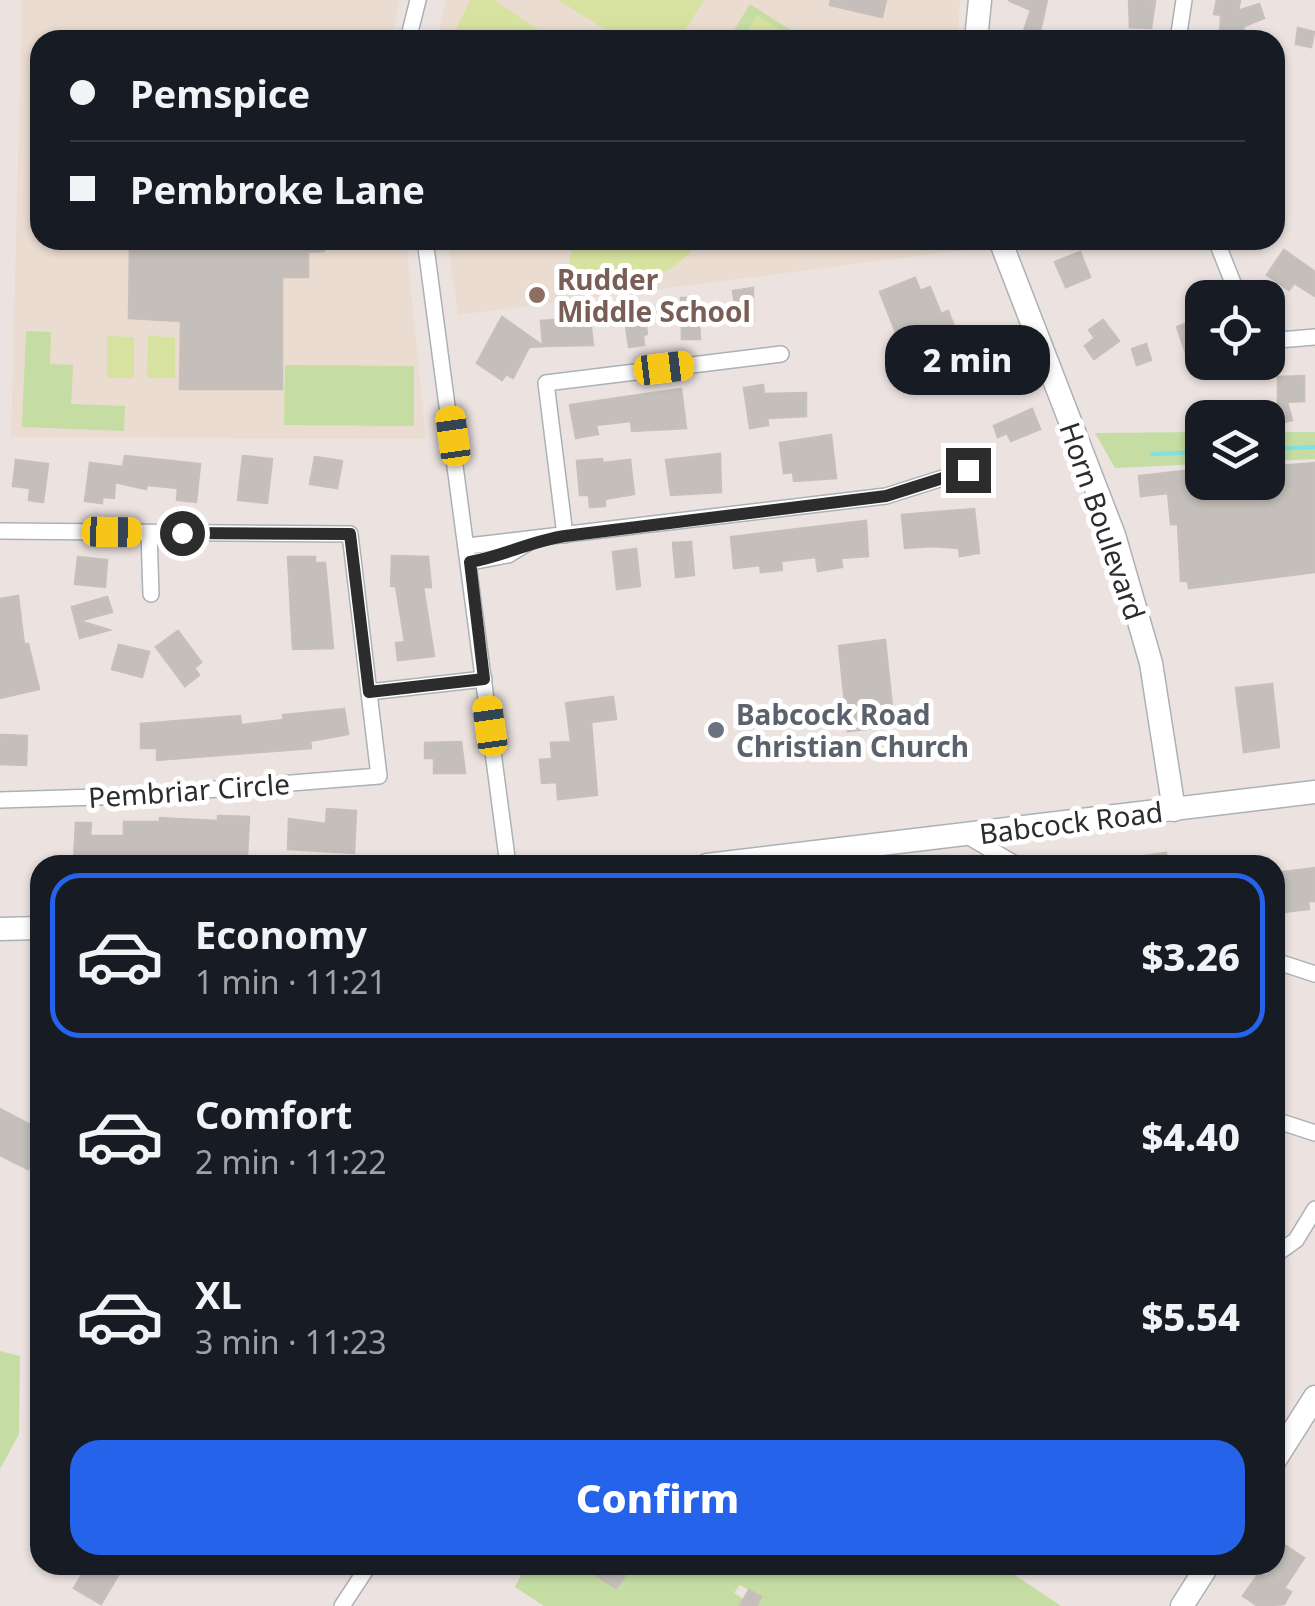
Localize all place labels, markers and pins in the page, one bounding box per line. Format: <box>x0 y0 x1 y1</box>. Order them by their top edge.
place label: Rudder Middle School <box>557 260 751 330</box>
marker: Rudder Middle School <box>526 284 548 306</box>
place label: Babcock Road Christian Church <box>736 695 969 765</box>
marker: Babcock Road Christian Church <box>705 719 727 741</box>

